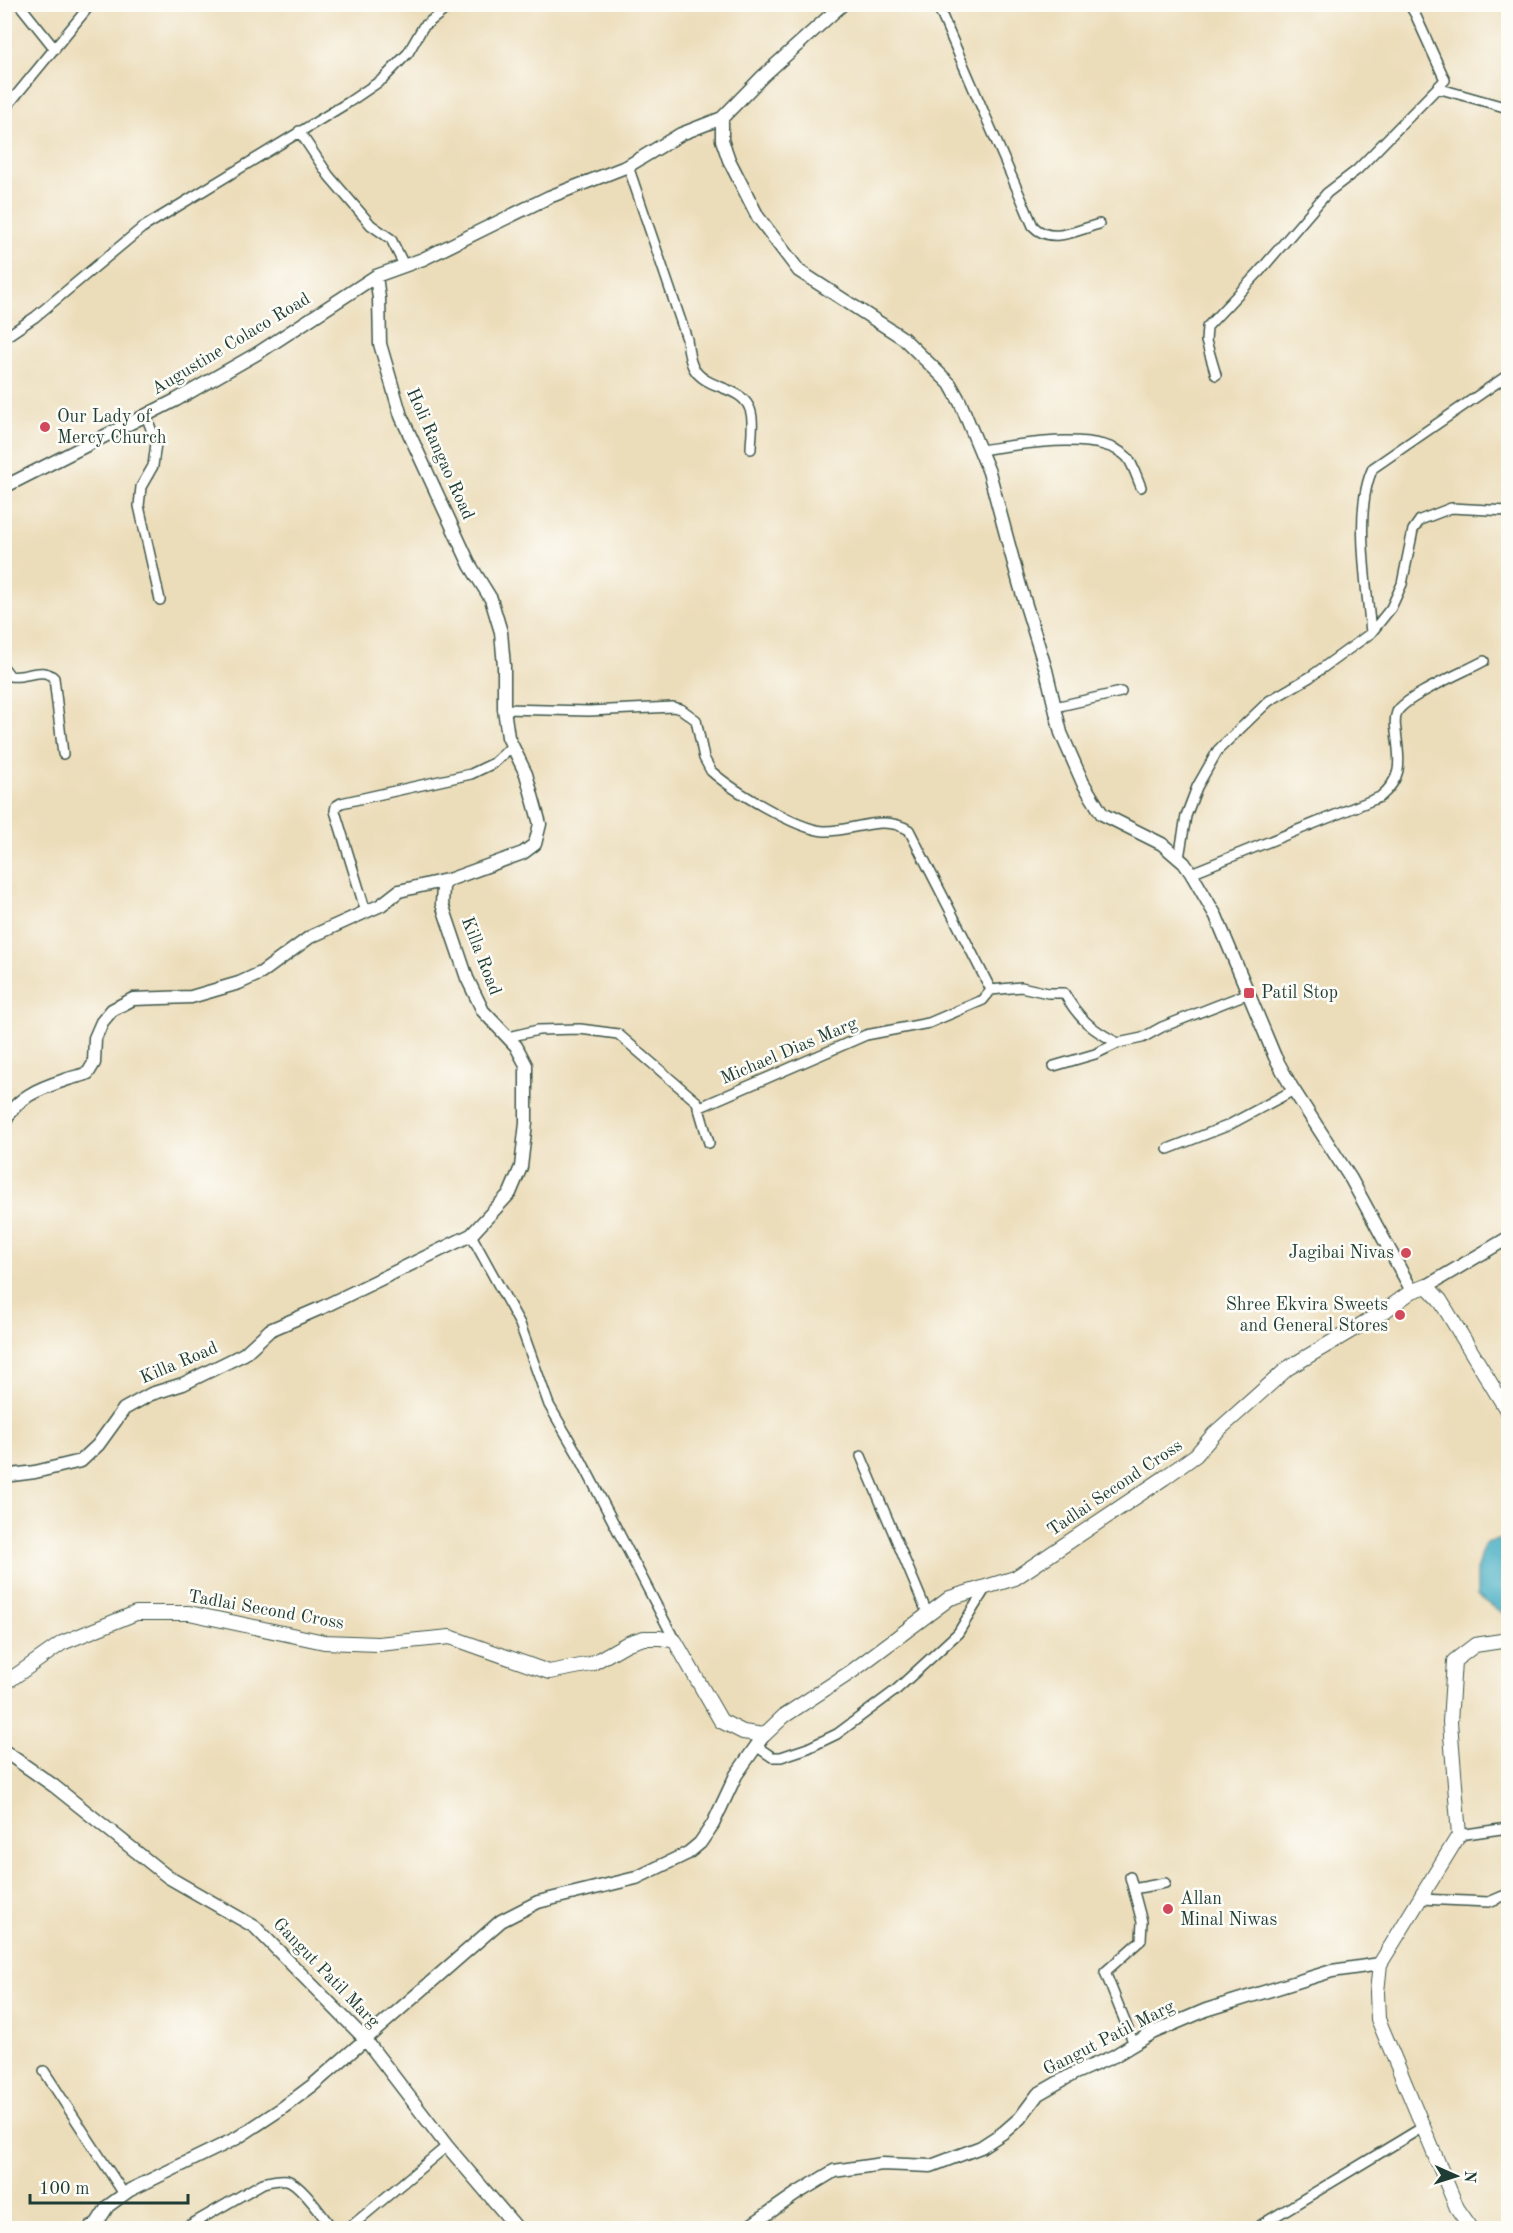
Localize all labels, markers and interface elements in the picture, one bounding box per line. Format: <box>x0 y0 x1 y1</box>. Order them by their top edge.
street label: Augustine Colaco Road <box>149 290 313 398</box>
street label: Holi Rangao Road <box>403 385 477 523</box>
place label: Our Lady of Mercy Church <box>57 408 167 447</box>
marker: Our Lady of Mercy Church <box>38 420 52 434</box>
street label: Killa Road <box>458 914 504 998</box>
place label: Patil Stop <box>1261 984 1338 1002</box>
marker: Patil Stop <box>1242 986 1256 1000</box>
street label: Michael Dias Marg <box>718 1014 860 1088</box>
place label: Jagibai Nivas <box>1288 1244 1394 1262</box>
marker: Jagibai Nivas <box>1399 1246 1413 1260</box>
place label: Shree Ekvira Sweets and General Stores <box>1226 1296 1388 1335</box>
marker: Shree Ekvira Sweets and General Stores <box>1393 1308 1407 1322</box>
street label: Killa Road <box>138 1339 220 1387</box>
street label: Tadlai Second Cross <box>1044 1436 1186 1540</box>
street label: Tadlai Second Cross <box>187 1587 346 1633</box>
place label: Allan Minal Niwas <box>1180 1890 1277 1929</box>
marker: Allan Minal Niwas <box>1161 1902 1175 1916</box>
street label: Gangut Patil Marg <box>269 1915 383 2031</box>
street label: Gangut Patil Marg <box>1040 1997 1178 2079</box>
north arrow <box>1426 2146 1486 2206</box>
scale bar <box>30 2167 188 2205</box>
text: N <box>1461 2170 1477 2184</box>
text: 100 m <box>39 2180 90 2198</box>

